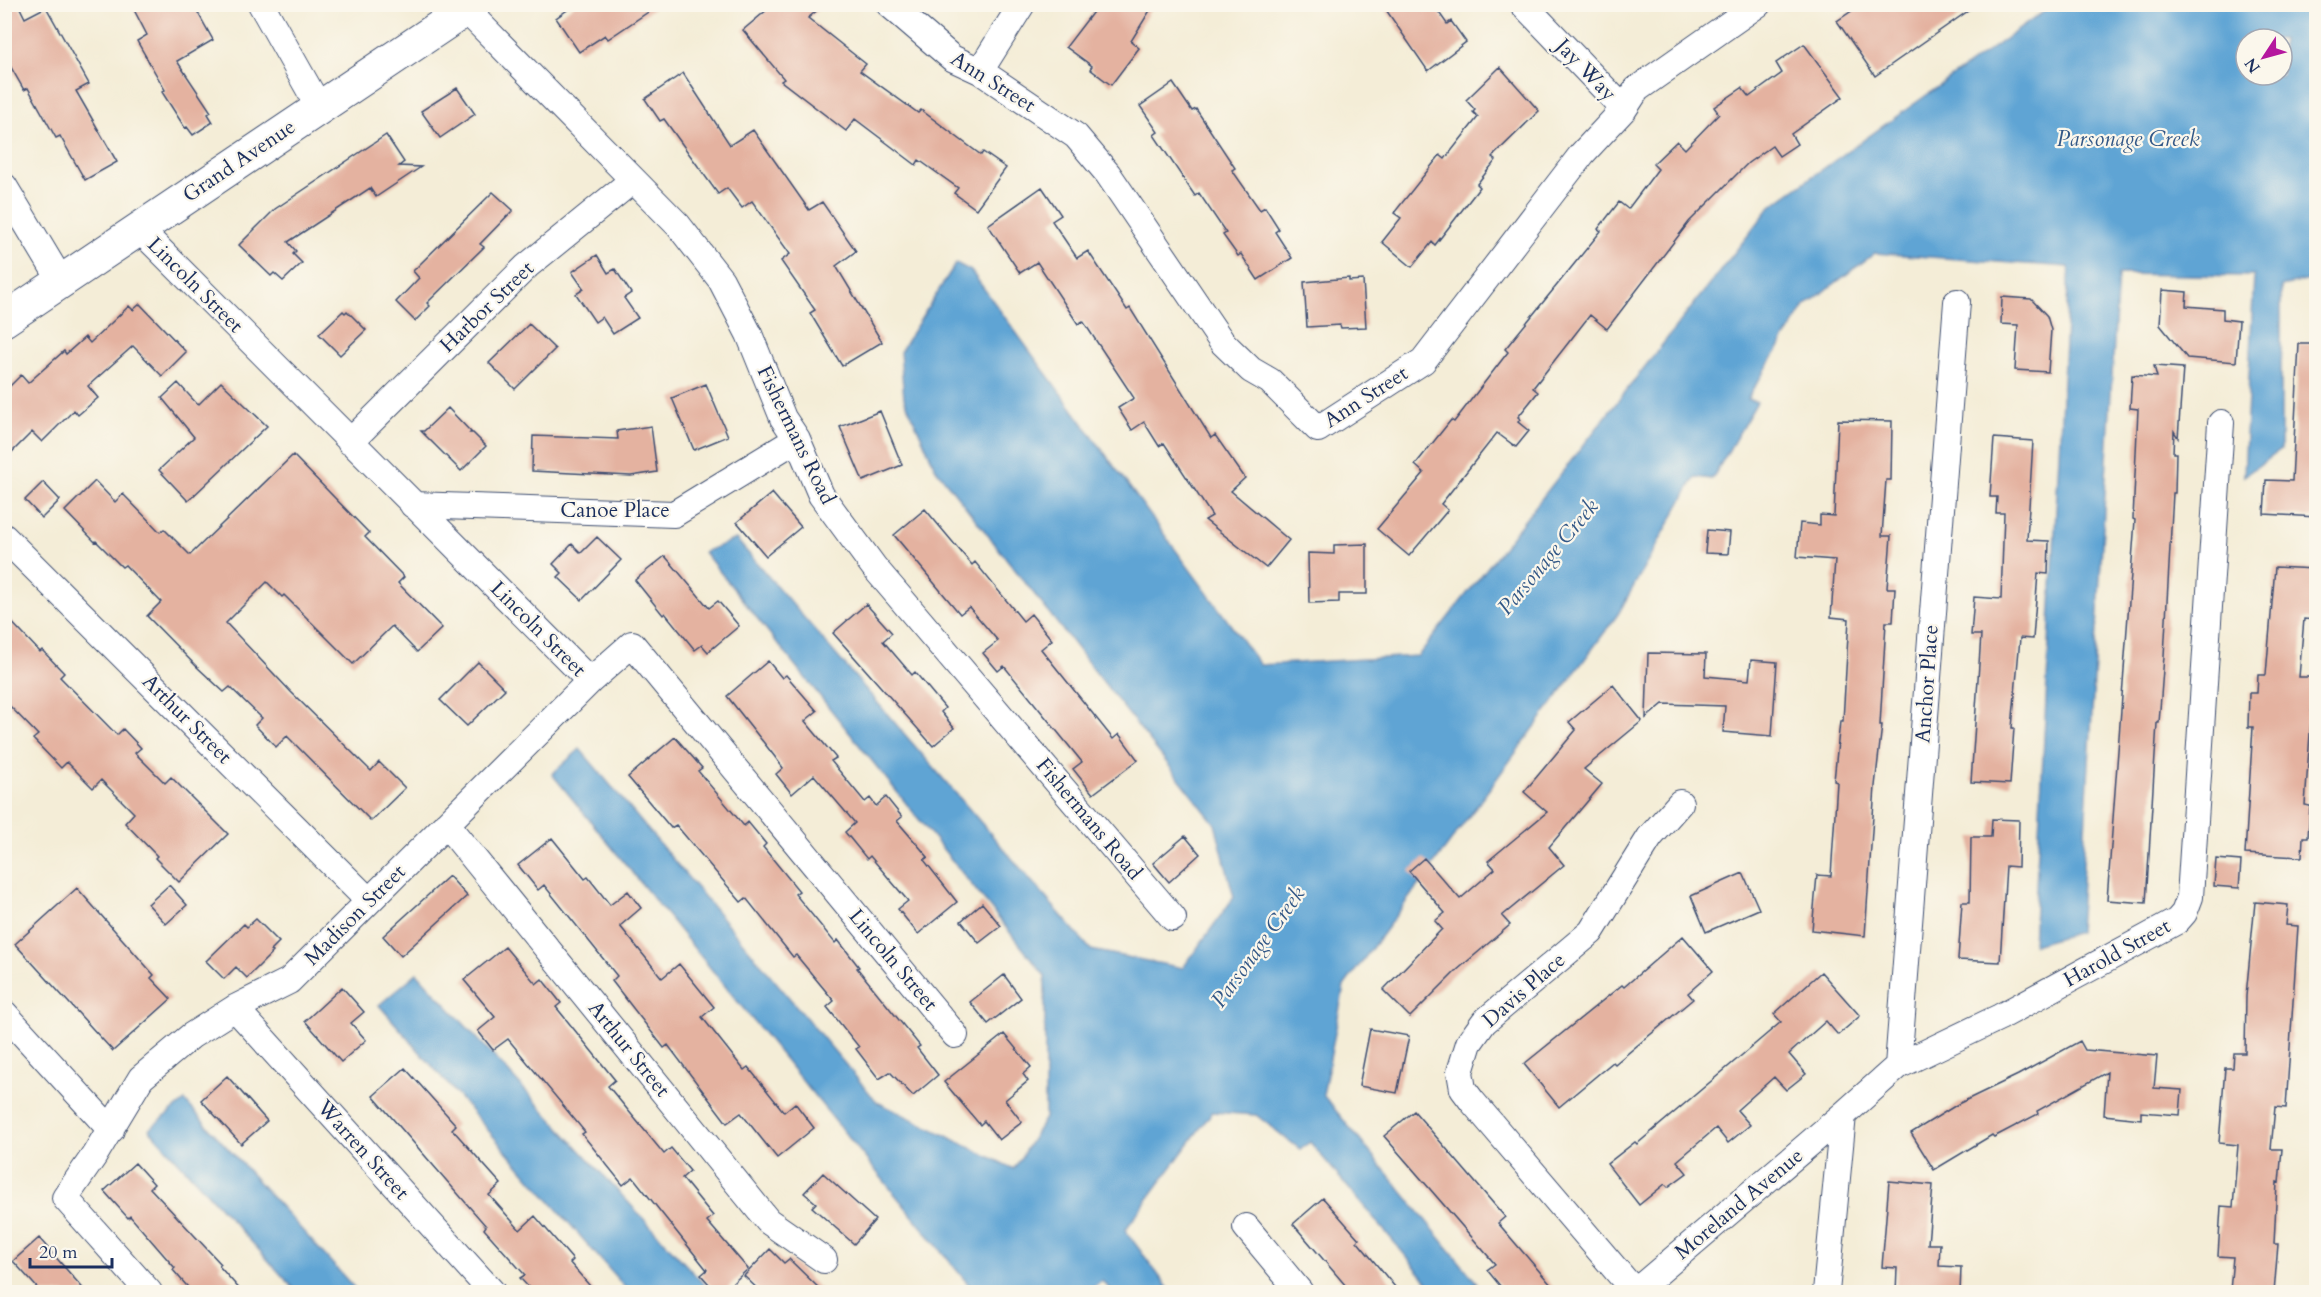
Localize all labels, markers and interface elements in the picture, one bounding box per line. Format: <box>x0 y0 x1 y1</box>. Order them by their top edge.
north arrow <box>2234 27 2294 87</box>
street label: Jay Way <box>1547 30 1623 108</box>
street label: Ann Street <box>945 45 1041 120</box>
text: N <box>2240 53 2266 77</box>
street label: Grand Avenue <box>177 113 301 209</box>
water label: Parsonage Creek <box>2056 124 2200 154</box>
street label: Lincoln Street <box>141 231 250 340</box>
street label: Harbor Street <box>434 254 541 359</box>
street label: Ann Street <box>1318 359 1414 435</box>
street label: Fishermans Road <box>750 361 842 509</box>
water label: Parsonage Creek <box>1491 492 1606 621</box>
street label: Canoe Place <box>560 496 670 525</box>
street label: Lincoln Street <box>484 575 593 684</box>
street label: Anchor Place <box>1908 624 1946 744</box>
street label: Arthur Street <box>136 668 239 771</box>
street label: Fishermans Road <box>1029 752 1149 886</box>
street label: Madison Street <box>298 858 412 972</box>
water label: Parsonage Creek <box>1204 880 1312 1014</box>
street label: Lincoln Street <box>842 903 944 1017</box>
street label: Harold Street <box>2058 911 2176 994</box>
street label: Davis Place <box>1476 946 1572 1034</box>
street label: Arthur Street <box>581 995 677 1104</box>
street label: Warren Street <box>310 1093 416 1206</box>
street label: Moreland Avenue <box>1669 1142 1809 1266</box>
scale bar <box>30 1231 112 1269</box>
text: 20 m <box>39 1240 78 1265</box>

